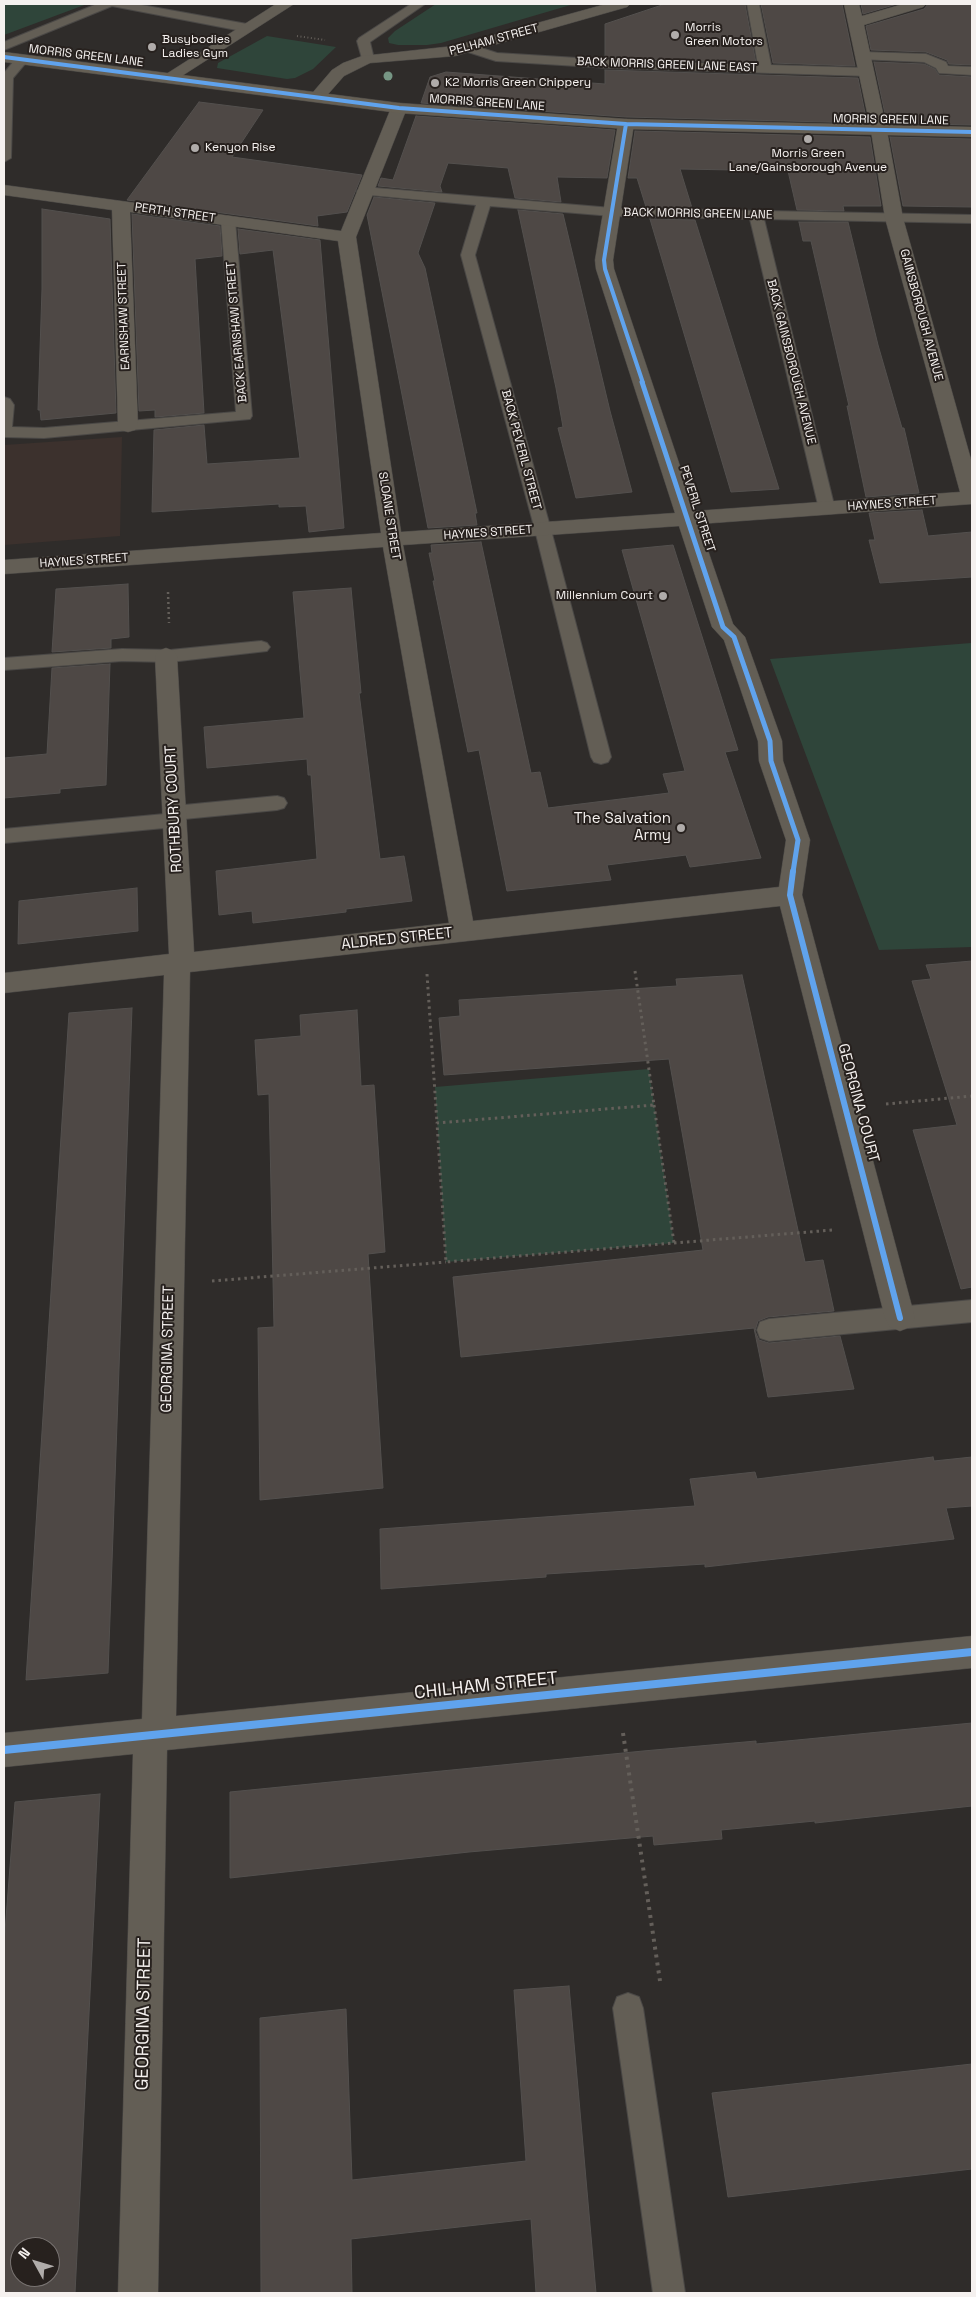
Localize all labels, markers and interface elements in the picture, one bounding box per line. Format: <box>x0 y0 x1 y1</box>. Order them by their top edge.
street label: PELHAM STREET <box>448 21 540 59</box>
place label: Morris Green Motors <box>685 21 763 49</box>
marker: Morris Green Motors <box>669 29 681 41</box>
place label: Busybodies Ladies Gym <box>162 33 230 61</box>
marker: Busybodies Ladies Gym <box>146 41 158 53</box>
street label: MORRIS GREEN LANE <box>28 42 144 70</box>
street label: BACK MORRIS GREEN LANE EAST <box>576 55 758 75</box>
place label: K2 Morris Green Chippery <box>445 76 591 90</box>
marker: K2 Morris Green Chippery <box>429 77 441 89</box>
street label: MORRIS GREEN LANE <box>429 92 545 114</box>
street label: MORRIS GREEN LANE <box>833 112 949 128</box>
marker: Morris Green Lane/Gainsborough Avenue <box>802 133 814 145</box>
place label: Kenyon Rise <box>205 141 276 155</box>
marker: Kenyon Rise <box>189 142 201 154</box>
place label: Morris Green Lane/Gainsborough Avenue <box>729 147 887 175</box>
street label: PERTH STREET <box>134 200 216 226</box>
street label: BACK MORRIS GREEN LANE <box>623 205 773 223</box>
street label: GAINSBOROUGH AVENUE <box>896 247 946 383</box>
street label: BACK EARNSHAW STREET <box>224 261 250 403</box>
street label: EARNSHAW STREET <box>115 262 133 370</box>
street label: BACK GAINSBOROUGH AVENUE <box>764 278 818 446</box>
street label: BACK PEVERIL STREET <box>498 388 544 512</box>
street label: PEVERIL STREET <box>676 464 718 554</box>
street label: SLOANE STREET <box>375 471 403 561</box>
street label: HAYNES STREET <box>847 494 937 514</box>
street label: HAYNES STREET <box>443 523 533 543</box>
street label: HAYNES STREET <box>39 551 129 571</box>
place label: Millennium Court <box>556 589 653 603</box>
marker: Millennium Court <box>657 590 669 602</box>
street label: ROTHBURY COURT <box>162 745 186 873</box>
place label: The Salvation Army <box>574 810 671 845</box>
marker: The Salvation Army <box>675 822 687 834</box>
street label: ALDRED STREET <box>340 924 454 954</box>
street label: GEORGINA COURT <box>833 1042 883 1164</box>
street label: GEORGINA STREET <box>158 1285 178 1413</box>
street label: CHILHAM STREET <box>413 1668 559 1704</box>
street label: GEORGINA STREET <box>132 1937 156 2091</box>
north arrow <box>10 2237 60 2287</box>
text: N <box>14 2244 34 2263</box>

